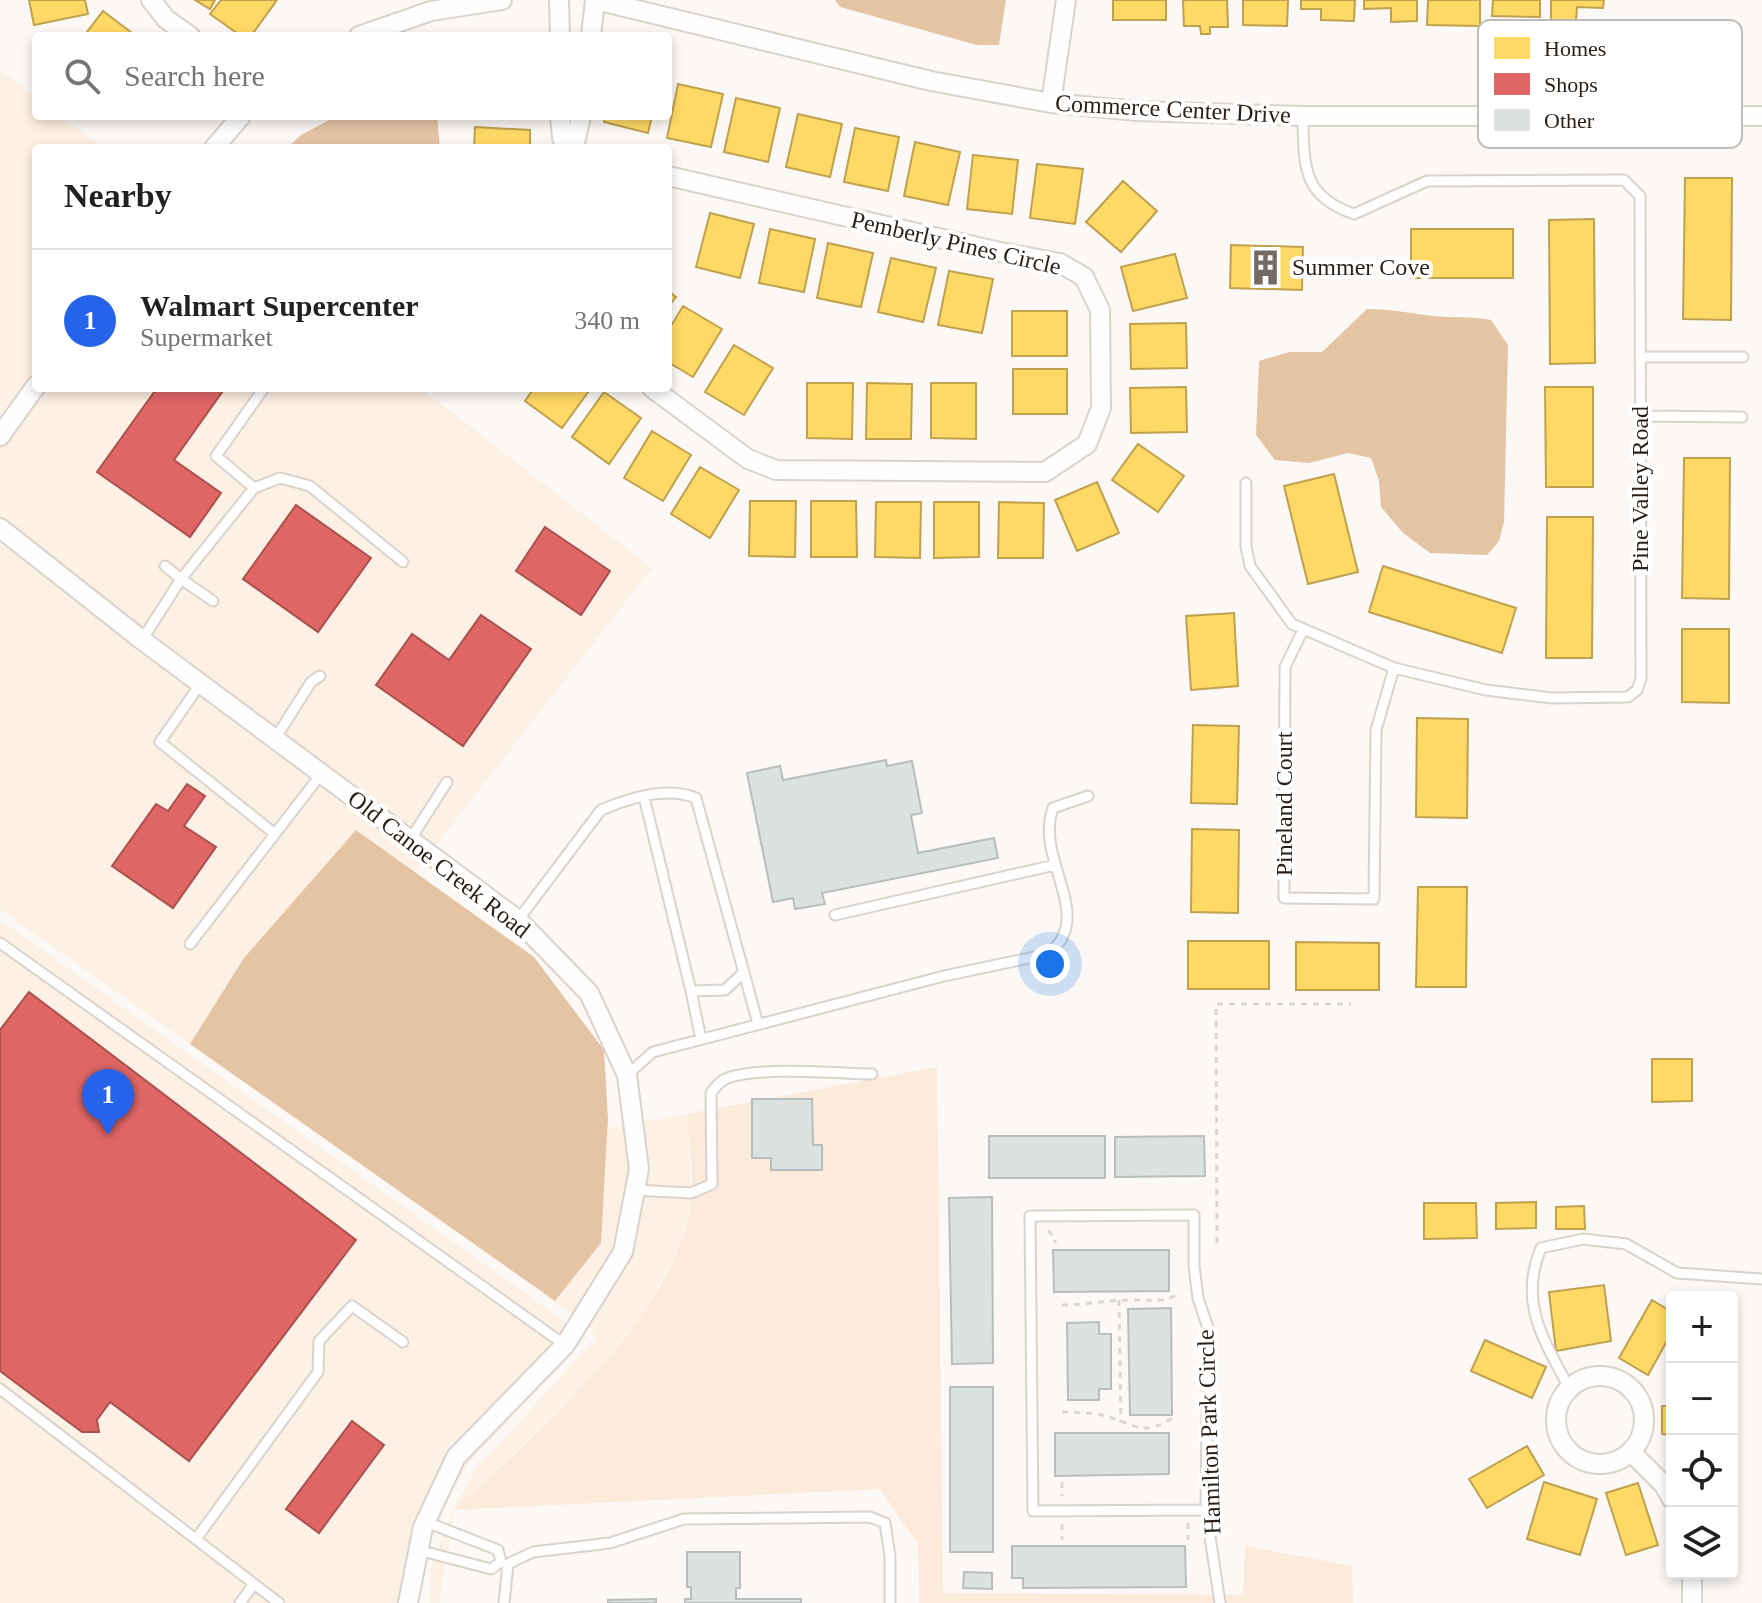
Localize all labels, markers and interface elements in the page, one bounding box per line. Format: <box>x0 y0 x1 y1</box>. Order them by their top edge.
legend <box>1478 20 1742 148</box>
search box <box>32 32 672 120</box>
text: Homes <box>1544 36 1606 61</box>
icon: search <box>60 54 104 98</box>
text: Search here <box>124 59 265 92</box>
text: Shops <box>1544 72 1598 97</box>
street label: Commerce Center Drive <box>1055 90 1291 128</box>
text: Other <box>1544 108 1595 133</box>
text: Nearby <box>64 177 172 214</box>
street label: Pemberly Pines Circle <box>849 206 1063 280</box>
building icon: Summer Cove <box>1247 248 1285 286</box>
place label: Summer Cove <box>1292 254 1430 280</box>
text: Walmart Supercenter <box>140 289 419 322</box>
text: 1 <box>84 306 97 335</box>
text: 340 m <box>574 306 640 335</box>
text: Supermarket <box>140 323 273 352</box>
street label: Pine Valley Road <box>1627 406 1653 572</box>
street label: Pineland Court <box>1271 731 1297 876</box>
street label: Old Canoe Creek Road <box>343 785 535 943</box>
your location <box>1030 944 1070 984</box>
pin: 1 <box>82 1069 134 1135</box>
map controls <box>1666 1291 1738 1579</box>
button: + <box>1666 1291 1738 1363</box>
street label: Hamilton Park Circle <box>1192 1329 1226 1535</box>
button: − <box>1666 1363 1738 1435</box>
button: locate <box>1666 1435 1738 1507</box>
button: layers <box>1666 1507 1738 1579</box>

